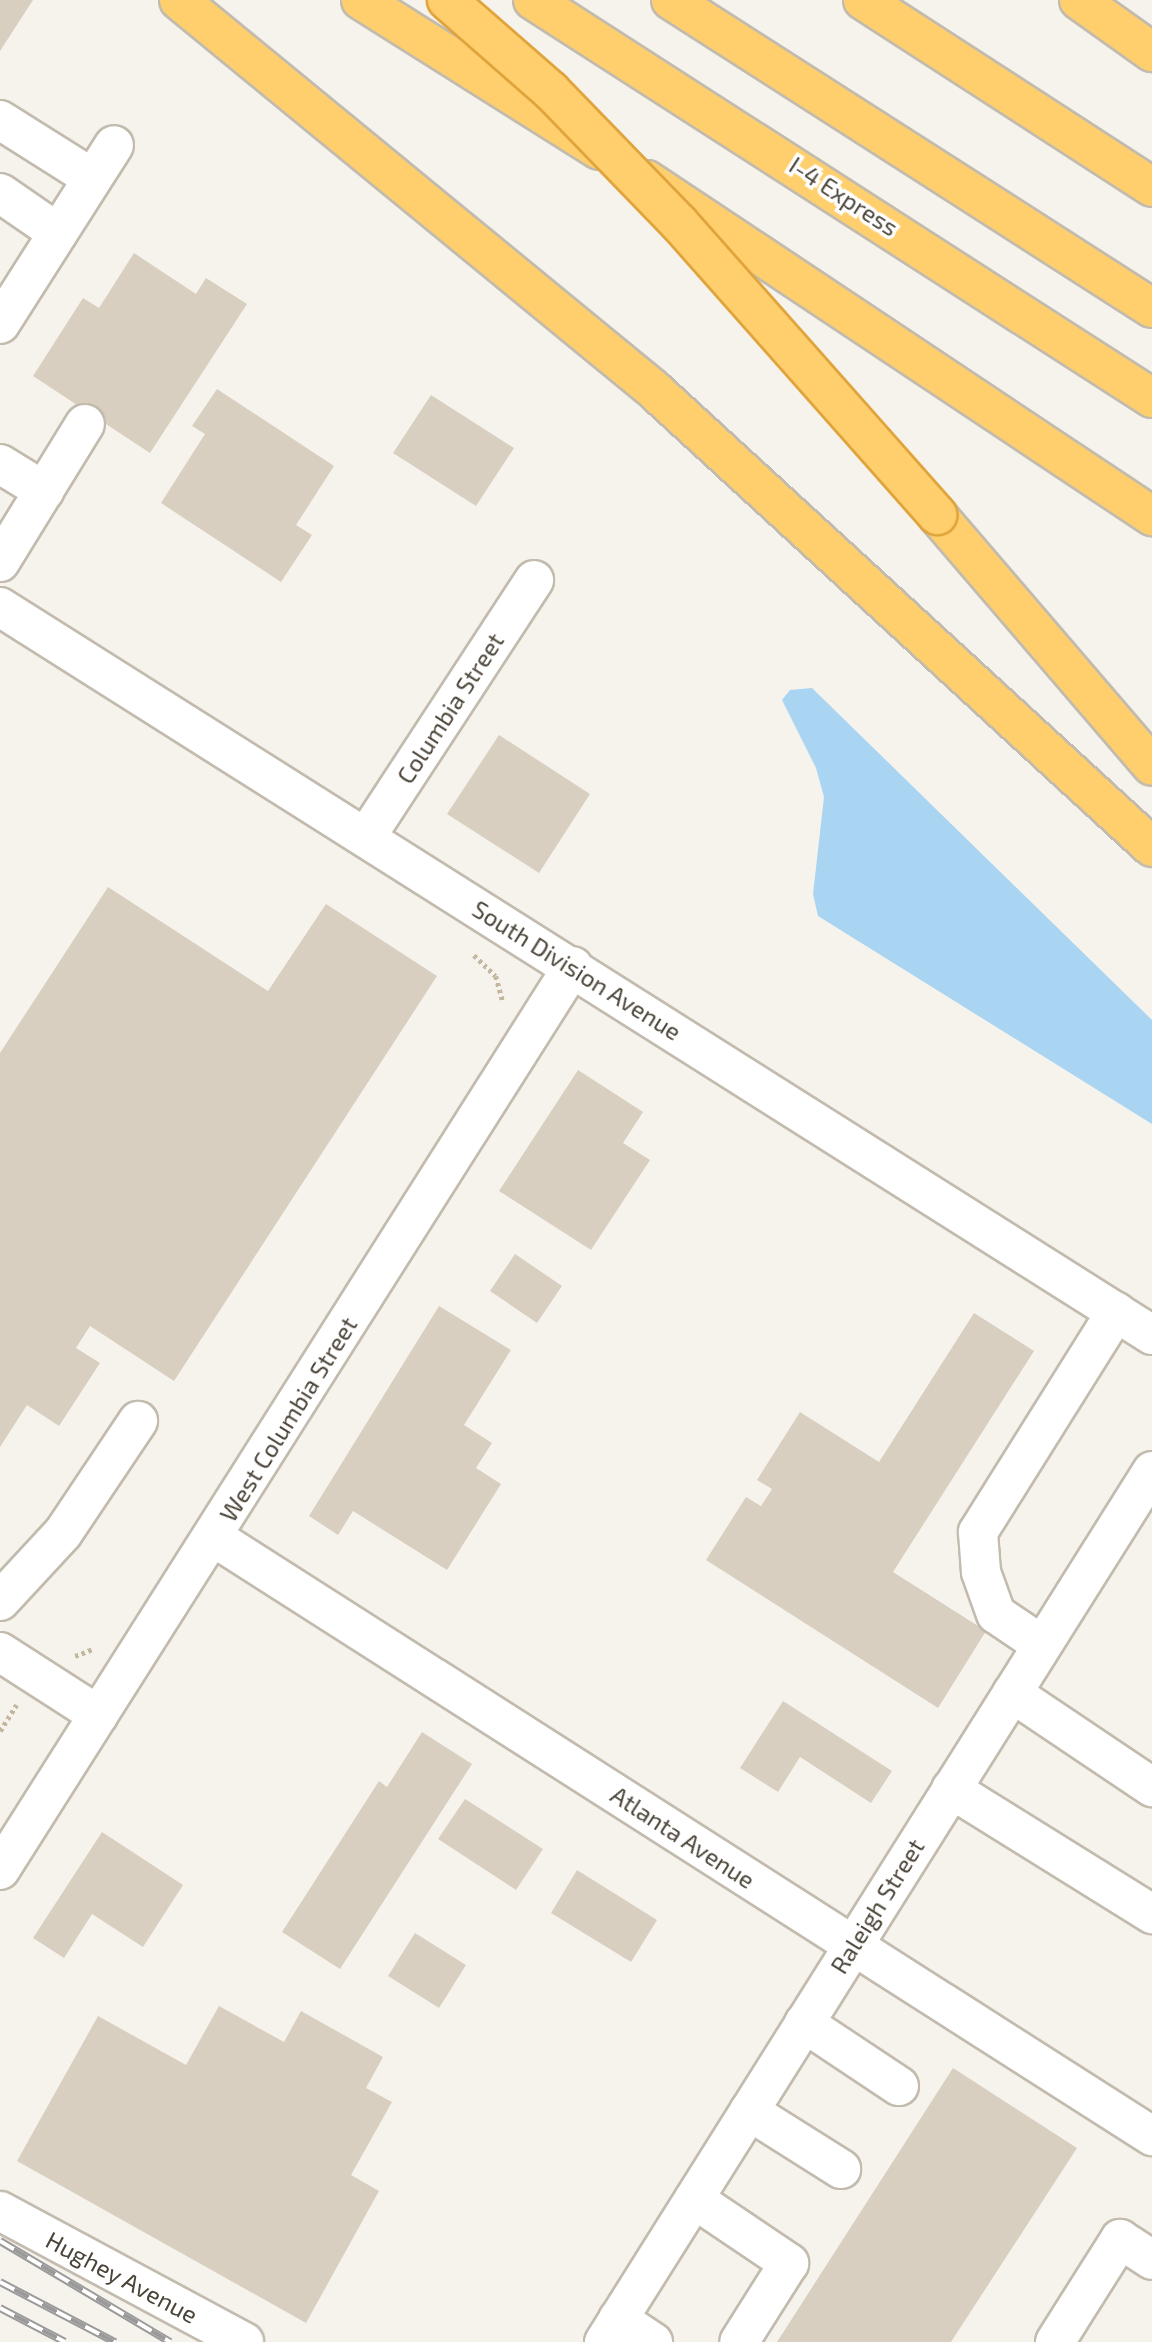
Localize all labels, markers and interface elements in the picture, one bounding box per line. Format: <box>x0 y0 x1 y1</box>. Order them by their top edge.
street label: I-4 Express <box>784 150 904 242</box>
street label: Columbia Street <box>391 627 509 789</box>
street label: South Division Avenue <box>467 894 687 1046</box>
street label: West Columbia Street <box>213 1311 363 1527</box>
street label: Atlanta Avenue <box>605 1780 761 1894</box>
street label: Raleigh Street <box>824 1833 930 1979</box>
street label: Hughey Avenue <box>41 2225 203 2329</box>

